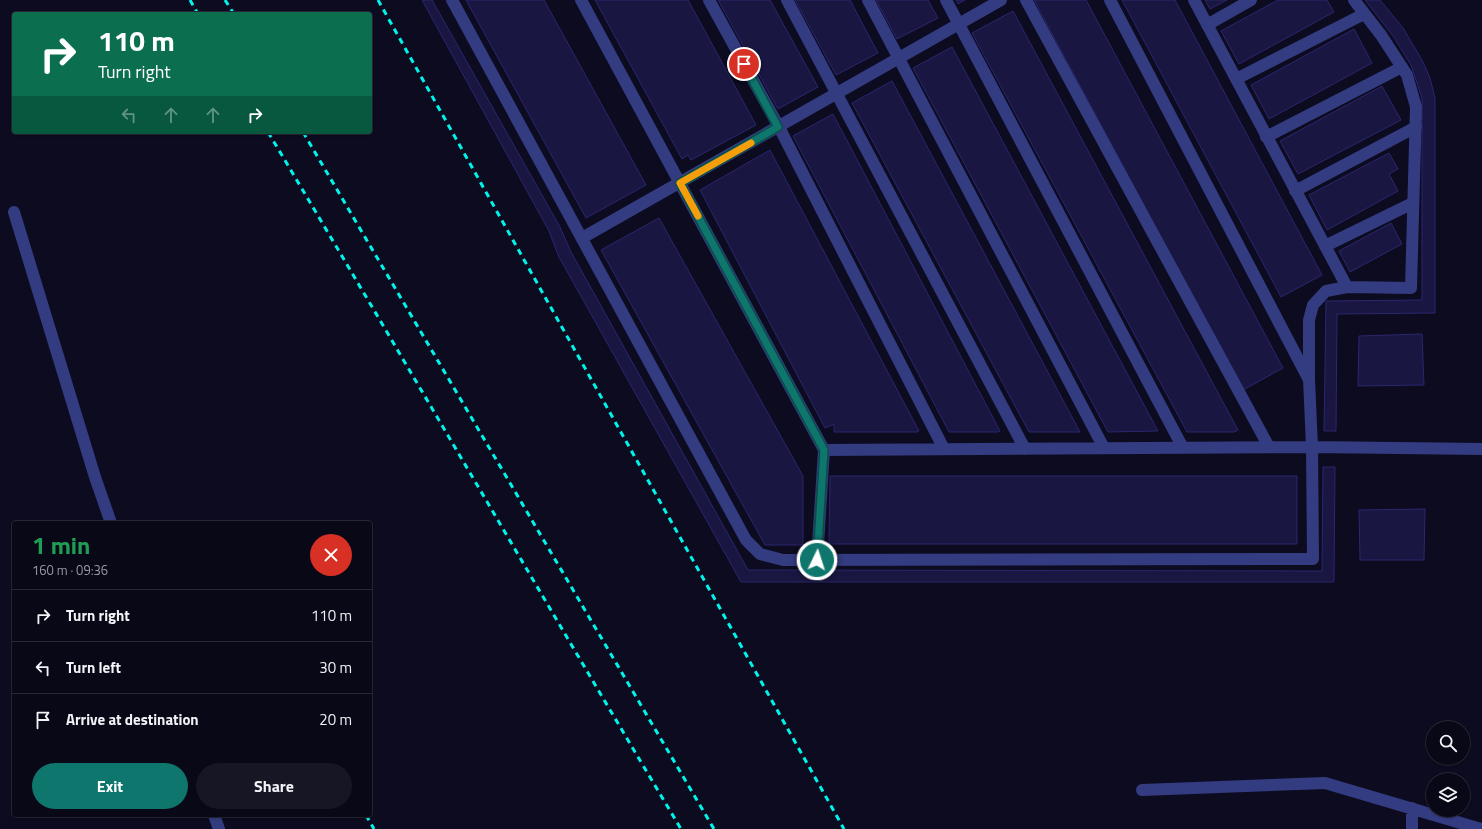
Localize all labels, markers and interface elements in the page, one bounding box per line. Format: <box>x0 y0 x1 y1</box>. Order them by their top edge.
text: 110 m <box>98 19 175 62</box>
icon: right <box>32 28 84 80</box>
pin <box>727 47 761 81</box>
icon: arrive <box>733 53 755 75</box>
text: Turn right <box>98 58 171 85</box>
icon: left <box>118 104 140 126</box>
icon: ahead <box>160 104 182 126</box>
icon: ahead <box>202 104 224 126</box>
icon: right <box>244 104 266 126</box>
text: 1 min <box>32 527 90 563</box>
button: close <box>310 534 352 576</box>
position arrow <box>796 539 838 581</box>
text: 160 m · 09:36 <box>32 560 108 580</box>
text: Turn right <box>66 604 130 627</box>
text: 110 m <box>311 604 352 627</box>
icon: right <box>32 605 54 627</box>
text: Turn left <box>66 656 121 679</box>
text: 30 m <box>319 656 352 679</box>
icon: left <box>32 657 54 679</box>
text: Arrive at destination <box>66 708 199 731</box>
text: 20 m <box>319 708 352 731</box>
icon: arrive <box>32 709 54 731</box>
map controls <box>1426 721 1470 817</box>
button: search <box>1426 721 1470 765</box>
button: Exit <box>32 763 188 809</box>
button: Share <box>196 763 352 809</box>
button: layers <box>1426 773 1470 817</box>

